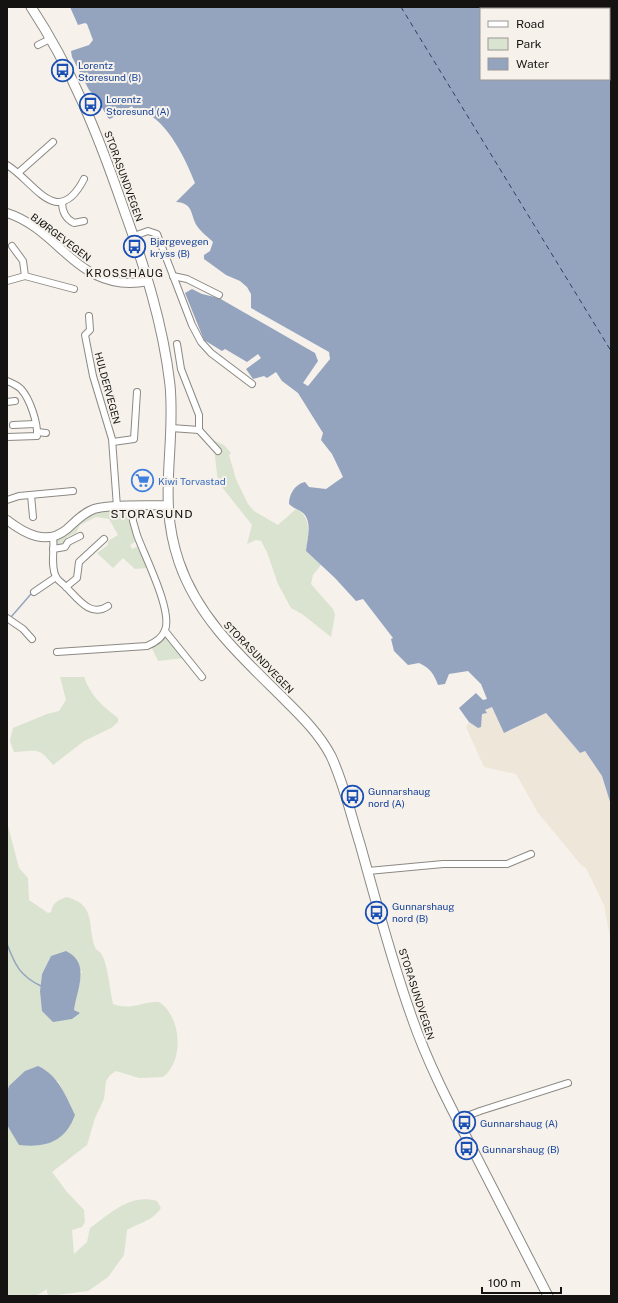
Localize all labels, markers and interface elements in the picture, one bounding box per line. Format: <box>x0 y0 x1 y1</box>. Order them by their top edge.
legend <box>480 8 610 80</box>
text: Road <box>516 17 544 31</box>
text: Park <box>516 37 542 51</box>
text: Water <box>516 57 550 71</box>
bus stop icon: Lorentz Storesund (B) <box>49 58 75 84</box>
place label: Lorentz Storesund (B) <box>78 59 141 83</box>
bus stop icon: Lorentz Storesund (A) <box>77 92 103 118</box>
place label: Lorentz Storesund (A) <box>106 93 170 117</box>
street label: STORASUNDVEGEN <box>102 129 146 223</box>
street label: BJØRGEVEGEN <box>28 210 94 264</box>
bus stop icon: Bjørgevegen kryss (B) <box>122 234 148 260</box>
place label: Bjørgevegen kryss (B) <box>150 235 209 259</box>
district label: KROSSHAUG <box>86 267 164 279</box>
street label: HULDERVEGEN <box>93 351 123 425</box>
supermarket icon: Kiwi Torvastad <box>130 468 156 494</box>
place label: Kiwi Torvastad <box>158 475 226 487</box>
district label: STORASUND <box>110 507 194 521</box>
street label: STORASUNDVEGEN <box>222 618 296 696</box>
bus stop icon: Gunnarshaug nord (A) <box>339 784 365 810</box>
place label: Gunnarshaug nord (A) <box>368 785 430 809</box>
bus stop icon: Gunnarshaug nord (B) <box>363 899 389 925</box>
place label: Gunnarshaug nord (B) <box>392 900 454 924</box>
street label: STORASUNDVEGEN <box>397 947 437 1041</box>
bus stop icon: Gunnarshaug (A) <box>452 1110 478 1136</box>
place label: Gunnarshaug (A) <box>480 1117 558 1129</box>
bus stop icon: Gunnarshaug (B) <box>454 1136 480 1162</box>
place label: Gunnarshaug (B) <box>482 1143 560 1155</box>
scale bar <box>482 1269 561 1295</box>
text: 100 m <box>488 1276 521 1290</box>

